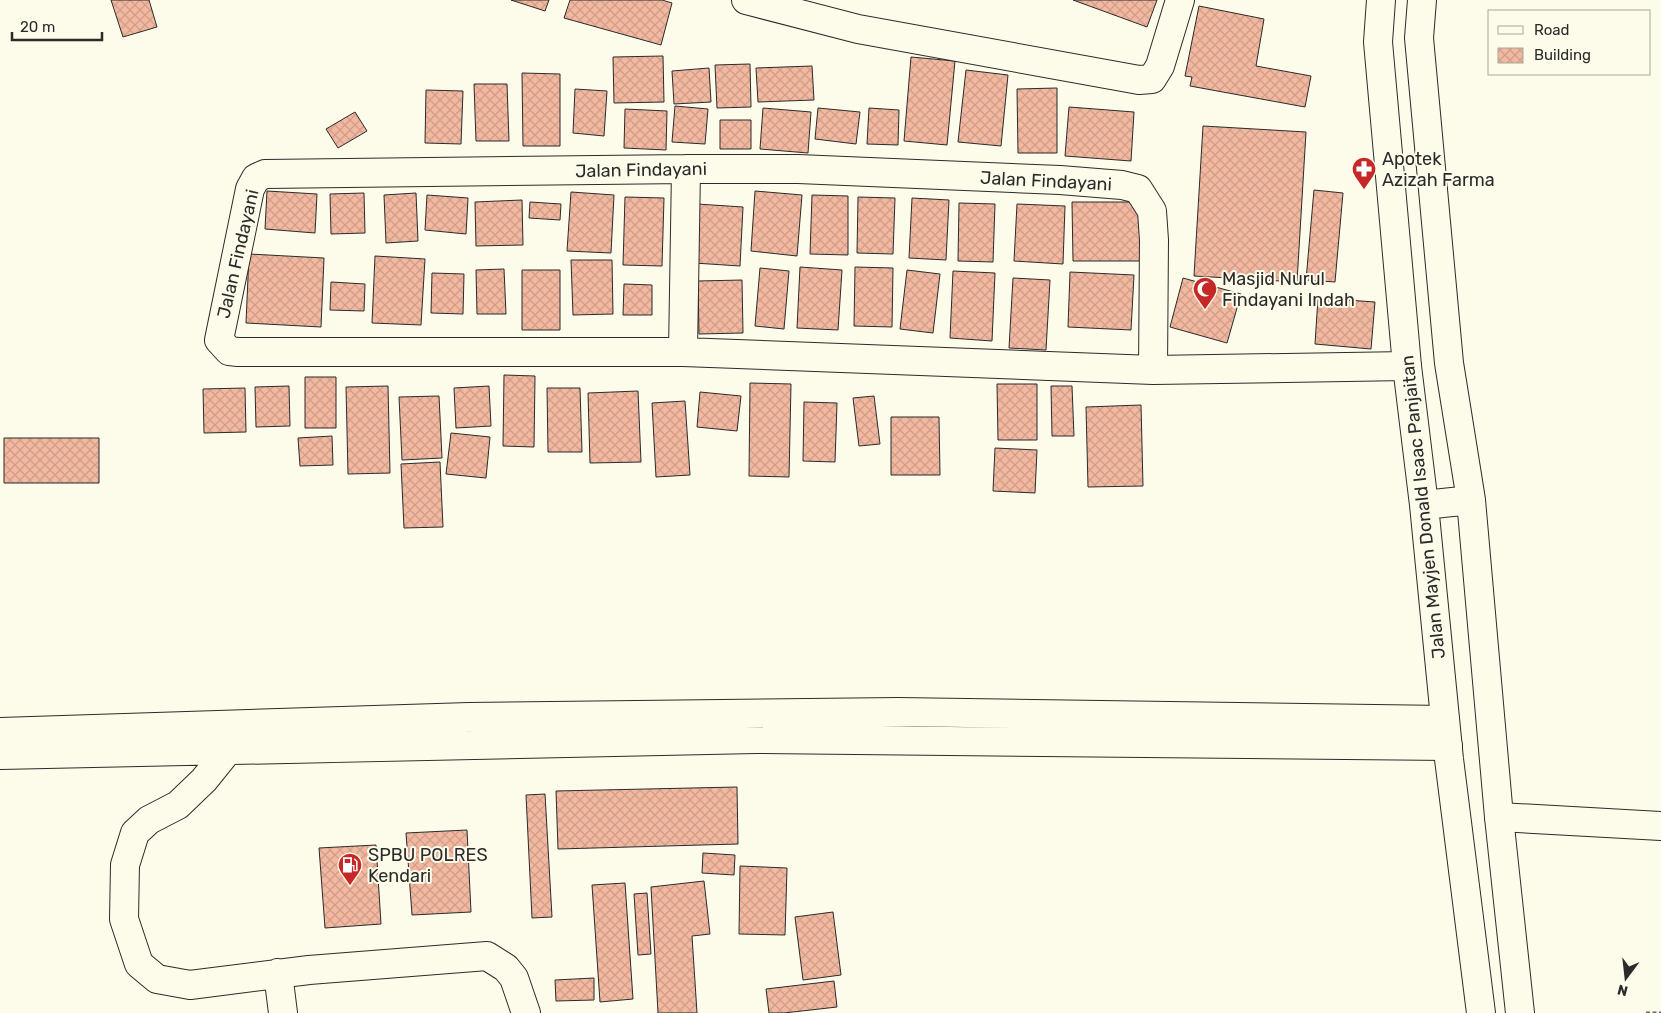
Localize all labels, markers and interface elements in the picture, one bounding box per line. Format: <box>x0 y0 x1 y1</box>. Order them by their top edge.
scale bar <box>12 10 102 42</box>
legend <box>1488 10 1651 75</box>
text: 20 m <box>20 18 55 36</box>
text: Road <box>1534 21 1570 39</box>
text: Building <box>1534 46 1591 64</box>
place label: Apotek Azizah Farma <box>1382 148 1495 191</box>
pharmacy icon: Apotek Azizah Farma <box>1351 156 1377 190</box>
street label: Jalan Findayani <box>575 158 707 182</box>
street label: Jalan Findayani <box>980 167 1112 195</box>
street label: Jalan Findayani <box>212 187 264 321</box>
place label: Masjid Nurul Findayani Indah <box>1222 268 1355 311</box>
mosque icon: Masjid Nurul Findayani Indah <box>1192 276 1218 310</box>
street label: Jalan Mayjen Donald Isaac Panjaitan <box>1396 354 1450 660</box>
place label: SPBU POLRES Kendari <box>368 844 488 887</box>
fuel station icon: SPBU POLRES Kendari <box>337 852 363 886</box>
north arrow <box>1601 953 1651 1003</box>
text: N <box>1616 981 1630 1000</box>

